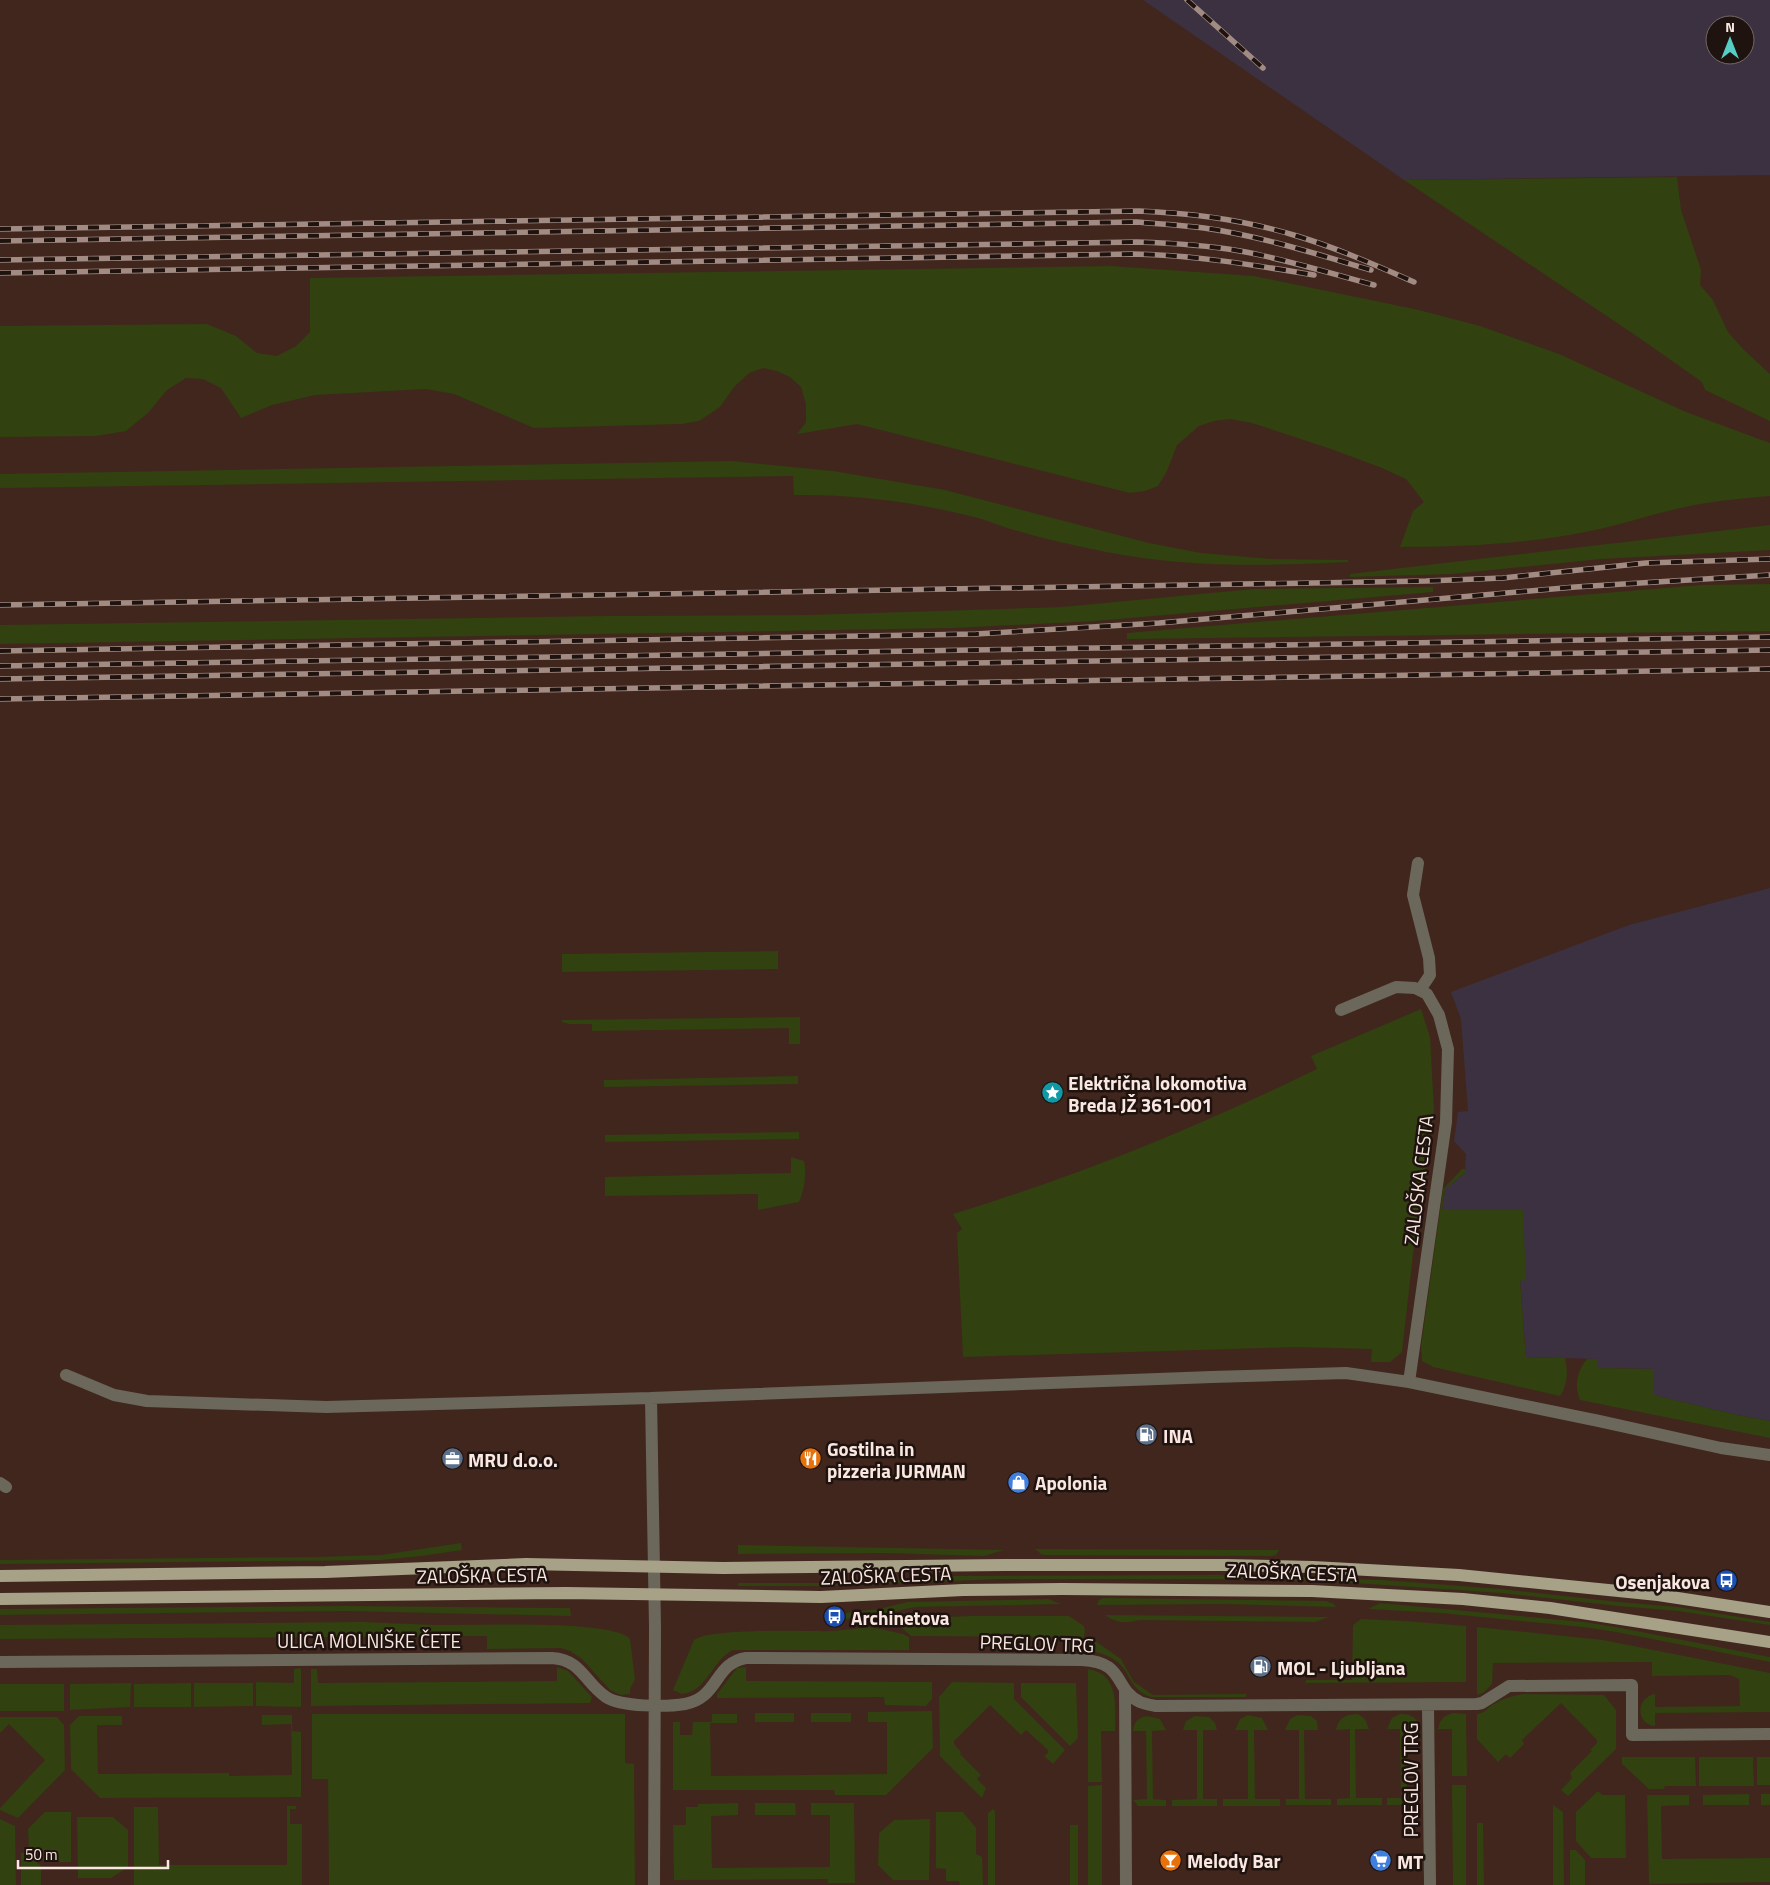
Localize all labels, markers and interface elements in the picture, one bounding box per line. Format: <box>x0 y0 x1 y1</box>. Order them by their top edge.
north arrow <box>1705 15 1755 65</box>
text: N <box>1725 16 1735 37</box>
place label: Električna lokomotiva Breda JŽ 361-001 <box>1068 1068 1247 1119</box>
place icon: Električna lokomotiva Breda JŽ 361-001 <box>1040 1081 1064 1105</box>
street label: ZALOŠKA CESTA <box>1396 1113 1440 1247</box>
place label: INA <box>1163 1421 1194 1450</box>
fuel station icon: INA <box>1135 1423 1159 1447</box>
place label: Gostilna in pizzeria JURMAN <box>827 1434 966 1485</box>
place label: MRU d.o.o. <box>468 1445 558 1474</box>
office icon: MRU d.o.o. <box>440 1447 464 1471</box>
restaurant icon: Gostilna in pizzeria JURMAN <box>799 1447 823 1471</box>
place label: Apolonia <box>1035 1468 1108 1497</box>
shop icon: Apolonia <box>1007 1470 1031 1494</box>
street label: ZALOŠKA CESTA <box>1226 1555 1358 1589</box>
street label: ZALOŠKA CESTA <box>820 1558 952 1592</box>
street label: ZALOŠKA CESTA <box>416 1559 548 1591</box>
place label: Osenjakova <box>1615 1567 1710 1596</box>
bus stop icon: Osenjakova <box>1714 1569 1738 1593</box>
place label: Archinetova <box>851 1603 950 1632</box>
bus stop icon: Archinetova <box>823 1605 847 1629</box>
street label: ULICA MOLNIŠKE ČETE <box>277 1626 461 1655</box>
street label: PREGLOV TRG <box>979 1627 1095 1659</box>
place label: MOL - Ljubljana <box>1277 1653 1406 1682</box>
fuel station icon: MOL - Ljubljana <box>1249 1655 1273 1679</box>
street label: PREGLOV TRG <box>1396 1723 1425 1837</box>
scale bar <box>18 1838 168 1870</box>
text: 50 m <box>25 1843 58 1866</box>
place label: Melody Bar <box>1187 1846 1281 1875</box>
place label: MT <box>1397 1847 1423 1876</box>
bar icon: Melody Bar <box>1159 1848 1183 1872</box>
supermarket icon: MT <box>1369 1849 1393 1873</box>

